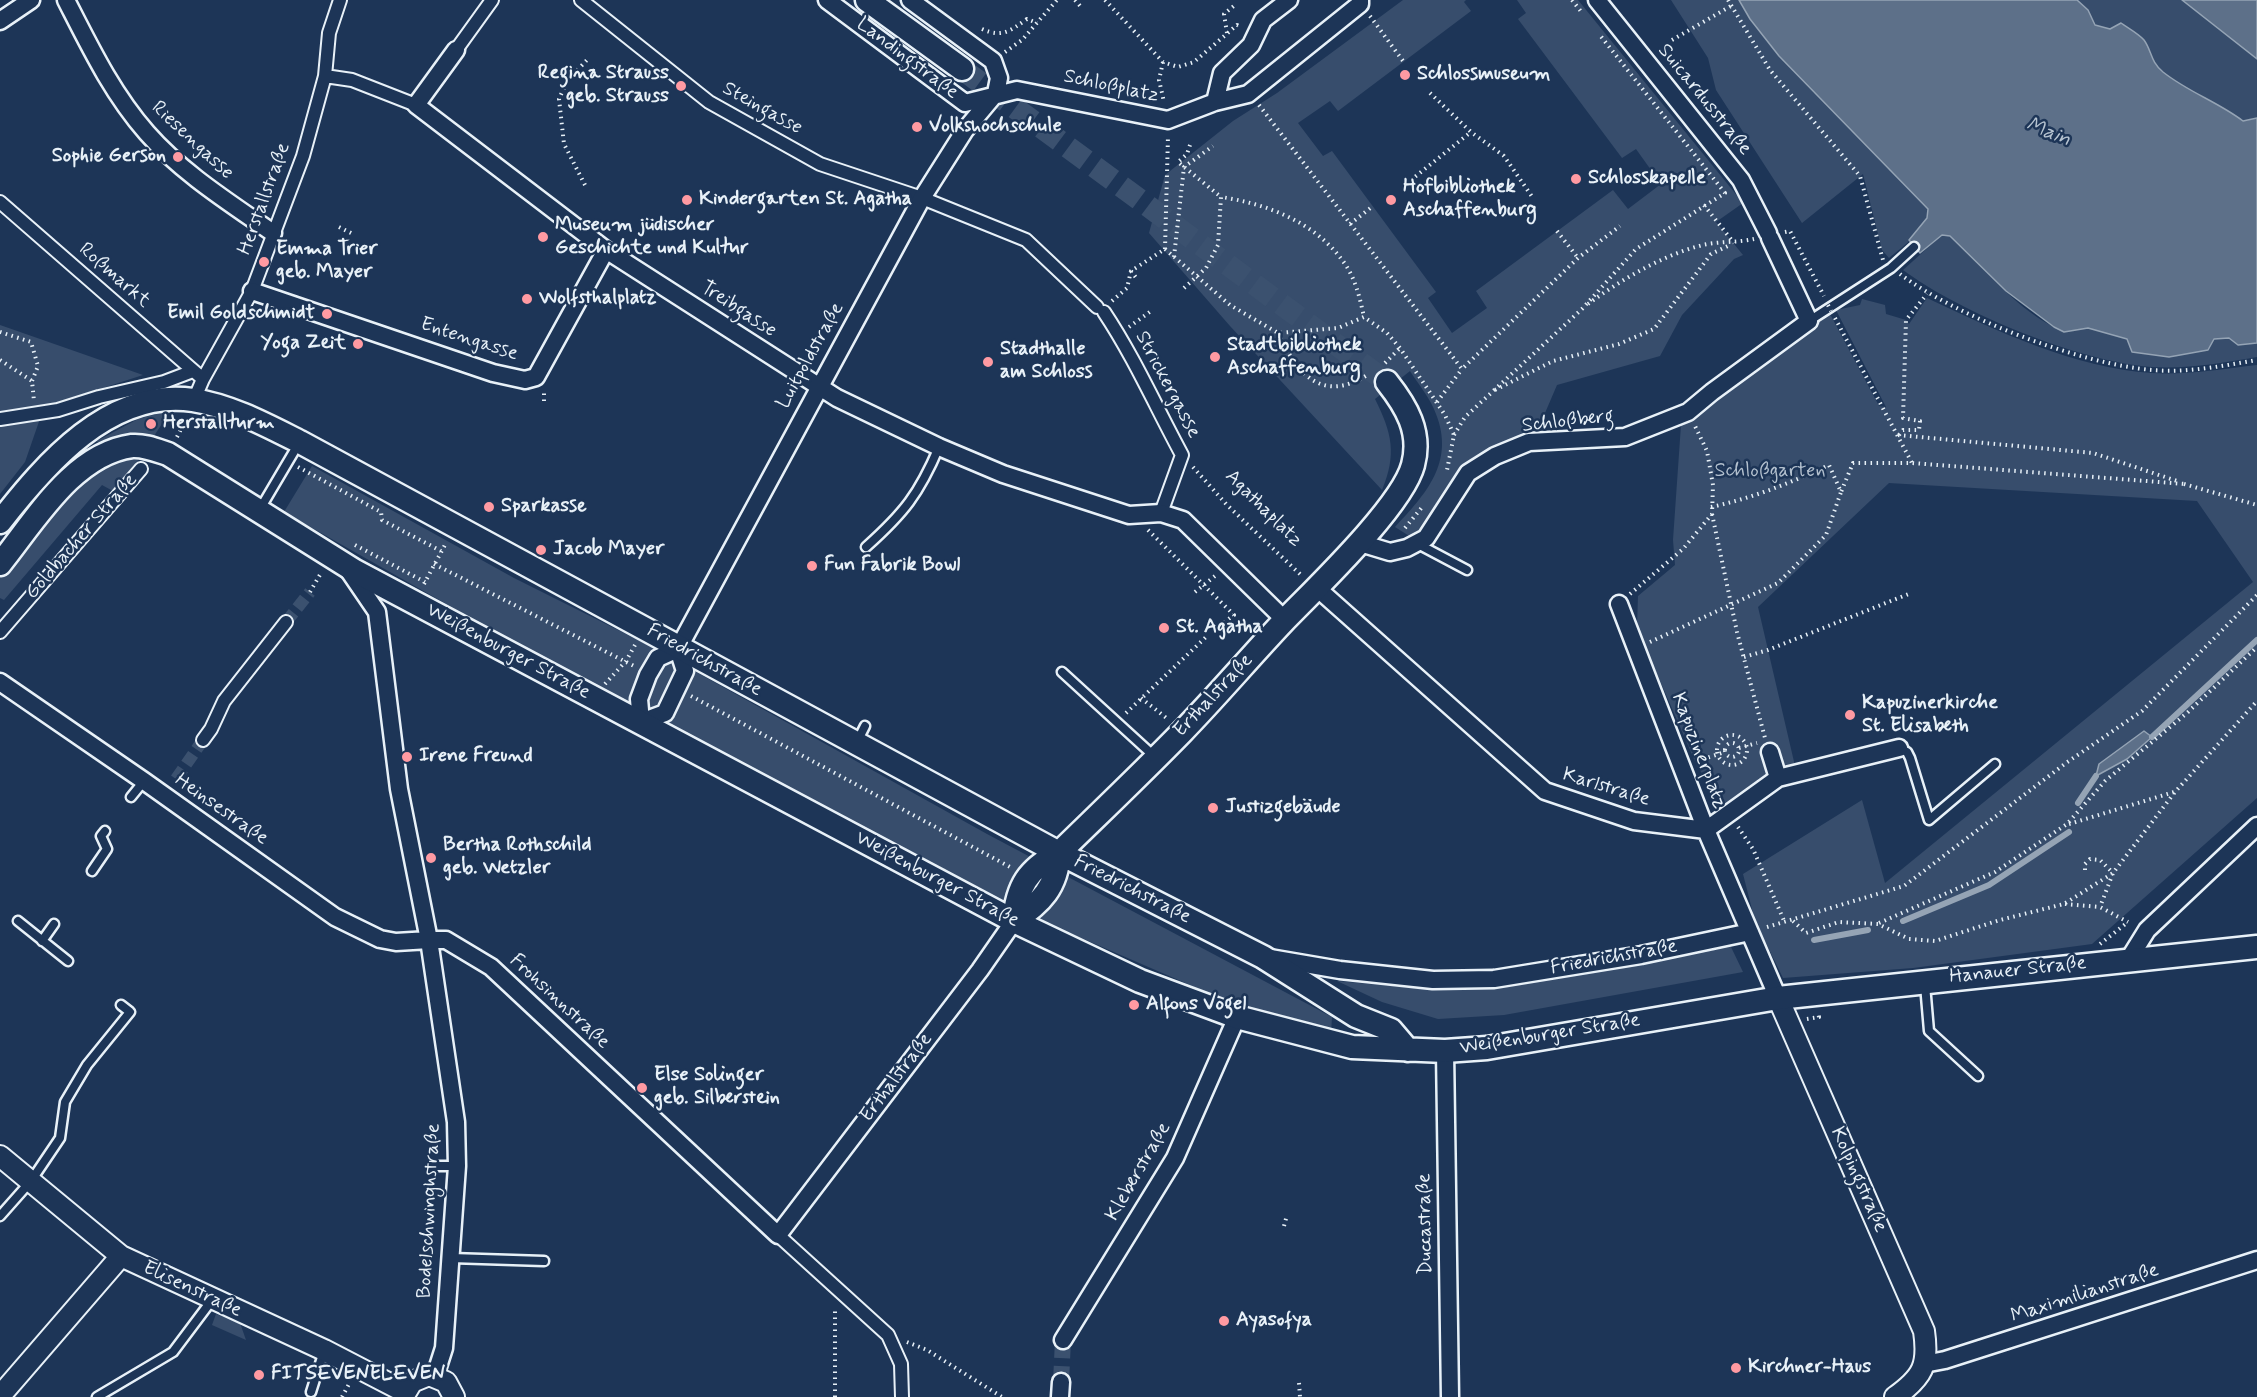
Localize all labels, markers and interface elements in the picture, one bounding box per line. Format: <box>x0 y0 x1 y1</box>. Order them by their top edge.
street label: Landingstraße <box>851 13 963 105</box>
street label: Suicardusstraße <box>1652 39 1756 161</box>
place label: Regina Strauss geb. Strauss <box>538 62 669 109</box>
place label: Schlossmuseum <box>1417 63 1551 87</box>
street label: Schloßplatz <box>1061 65 1161 109</box>
marker: Schlossmuseum <box>1398 68 1412 82</box>
street label: Steingasse <box>718 77 806 141</box>
marker: Regina Strauss geb. Strauss <box>674 79 688 93</box>
street label: Riesengasse <box>146 97 238 185</box>
water label: Main <box>2022 113 2074 153</box>
place label: Volkshochschule <box>929 115 1062 139</box>
marker: Volkshochschule <box>910 120 924 134</box>
street label: Herstallstraße <box>234 140 296 258</box>
place label: Sophie Gerson <box>52 145 166 169</box>
marker: Sophie Gerson <box>171 150 185 164</box>
place label: Schlosskapelle <box>1588 167 1706 191</box>
marker: Schlosskapelle <box>1569 172 1583 186</box>
place label: Hofbibliothek Aschaffenburg <box>1403 176 1537 223</box>
place label: Kindergarten St. Agatha <box>699 188 912 212</box>
marker: Kindergarten St. Agatha <box>680 193 694 207</box>
marker: Hofbibliothek Aschaffenburg <box>1384 193 1398 207</box>
place label: Museum jüdischer Geschichte und Kultur <box>555 214 749 261</box>
marker: Museum jüdischer Geschichte und Kultur <box>536 230 550 244</box>
street label: Roßmarkt <box>73 238 155 314</box>
place label: Emma Trier geb. Mayer <box>276 238 378 285</box>
marker: Emma Trier geb. Mayer <box>257 255 271 269</box>
street label: Treibgasse <box>695 277 781 343</box>
place label: Wolfsthalplatz <box>539 287 656 311</box>
marker: Wolfsthalplatz <box>520 292 534 306</box>
street label: Luitpoldstraße <box>772 299 850 413</box>
place label: Emil Goldschmidt <box>167 302 315 326</box>
marker: Emil Goldschmidt <box>320 307 334 321</box>
street label: Entengasse <box>417 313 521 367</box>
street label: Strickergasse <box>1129 327 1205 443</box>
place label: Yoga Zeit <box>260 332 346 356</box>
place label: Stadtbibliothek Aschaffenburg <box>1227 334 1362 381</box>
marker: Yoga Zeit <box>351 337 365 351</box>
place label: Stadthalle am Schloss <box>1000 338 1093 385</box>
marker: Stadtbibliothek Aschaffenburg <box>1208 350 1222 364</box>
marker: Stadthalle am Schloss <box>981 355 995 369</box>
street label: Schloßberg <box>1521 405 1615 439</box>
place label: Herstallturm <box>163 412 275 436</box>
marker: Herstallturm <box>144 417 158 431</box>
park label: Schloßgarten <box>1715 460 1825 484</box>
street label: Agathaplatz <box>1219 465 1307 553</box>
street label: Goldbacher Straße <box>21 469 143 605</box>
place label: Sparkasse <box>501 495 587 519</box>
marker: Sparkasse <box>482 500 496 514</box>
place label: Jacob Mayer <box>553 538 664 562</box>
marker: Jacob Mayer <box>534 543 548 557</box>
place label: Fun Fabrik Bowl <box>824 554 960 578</box>
marker: Fun Fabrik Bowl <box>805 559 819 573</box>
street label: Weißenburger Straße <box>422 599 594 705</box>
place label: St. Agatha <box>1176 616 1263 640</box>
street label: Friedrichstraße <box>642 619 766 703</box>
marker: St. Agatha <box>1157 621 1171 635</box>
street label: Erthalstraße <box>1169 649 1259 743</box>
street label: Kapuzinerplatz <box>1665 690 1731 812</box>
place label: Kapuzinerkirche St. Elisabeth <box>1862 692 1998 739</box>
marker: Kapuzinerkirche St. Elisabeth <box>1843 708 1857 722</box>
place label: Irene Freund <box>419 745 533 769</box>
marker: Irene Freund <box>400 750 414 764</box>
street label: Karlstraße <box>1559 763 1653 813</box>
street label: Heinsestraße <box>169 769 273 851</box>
place label: Justizgebäude <box>1225 796 1340 820</box>
marker: Justizgebäude <box>1206 801 1220 815</box>
street label: Weißenburger Straße <box>851 827 1023 933</box>
place label: Bertha Rothschild geb. Wetzler <box>443 834 592 881</box>
street label: Friedrichstraße <box>1069 850 1195 930</box>
marker: Bertha Rothschild geb. Wetzler <box>424 851 438 865</box>
street label: Friedrichstraße <box>1549 935 1679 981</box>
street label: Frohsinnstraße <box>504 949 614 1055</box>
street label: Hanauer Straße <box>1948 952 2088 990</box>
place label: Alfons Vogel <box>1146 993 1246 1017</box>
marker: Alfons Vogel <box>1127 998 1141 1012</box>
street label: Weißenburger Straße <box>1458 1009 1642 1061</box>
street label: Erthalstraße <box>856 1029 938 1127</box>
place label: Else Solinger geb. Silberstein <box>654 1064 780 1111</box>
marker: Else Solinger geb. Silberstein <box>635 1081 649 1095</box>
street label: Kleberstraße <box>1101 1118 1177 1226</box>
street label: Bodelschwinghstraße <box>413 1123 447 1299</box>
street label: Kolpingstraße <box>1824 1124 1892 1236</box>
street label: Duccastraße <box>1413 1173 1439 1275</box>
street label: Elisenstraße <box>139 1257 245 1323</box>
street label: Maximilianstraße <box>2008 1259 2162 1329</box>
place label: Ayasofya <box>1236 1309 1312 1333</box>
marker: Ayasofya <box>1217 1314 1231 1328</box>
place label: Kirchner-Haus <box>1748 1356 1871 1380</box>
marker: Kirchner-Haus <box>1729 1361 1743 1375</box>
place label: FITSEVENELEVEN <box>271 1363 445 1387</box>
marker: FITSEVENELEVEN <box>252 1368 266 1382</box>

